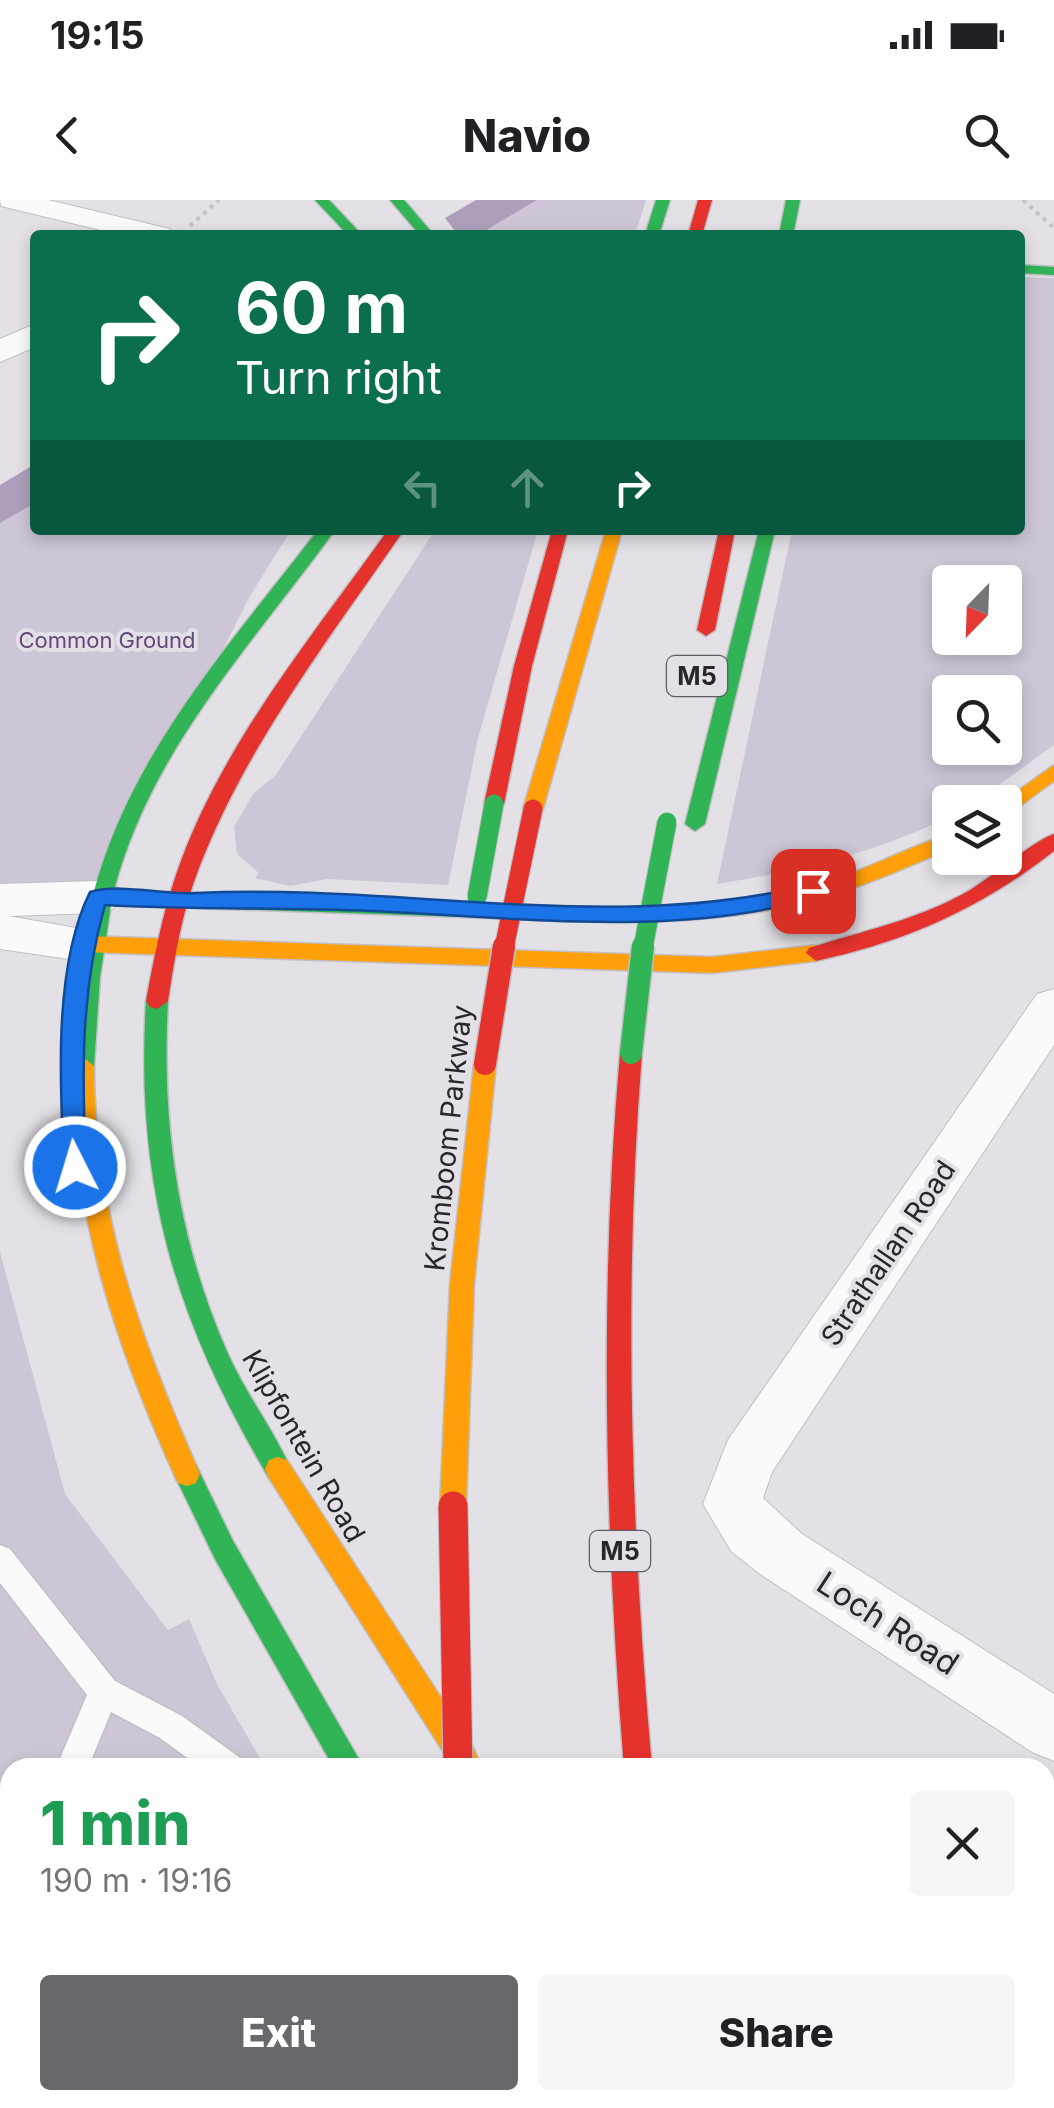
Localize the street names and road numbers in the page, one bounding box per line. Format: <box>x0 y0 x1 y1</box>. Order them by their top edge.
road number: M5 <box>667 656 727 696</box>
street label: Kromboom Parkway <box>417 1003 479 1273</box>
street label: Strathallan Road <box>813 1154 963 1352</box>
street label: Klipfontein Road <box>235 1344 373 1548</box>
road number: M5 <box>590 1531 650 1571</box>
street label: Loch Road <box>810 1563 966 1683</box>

